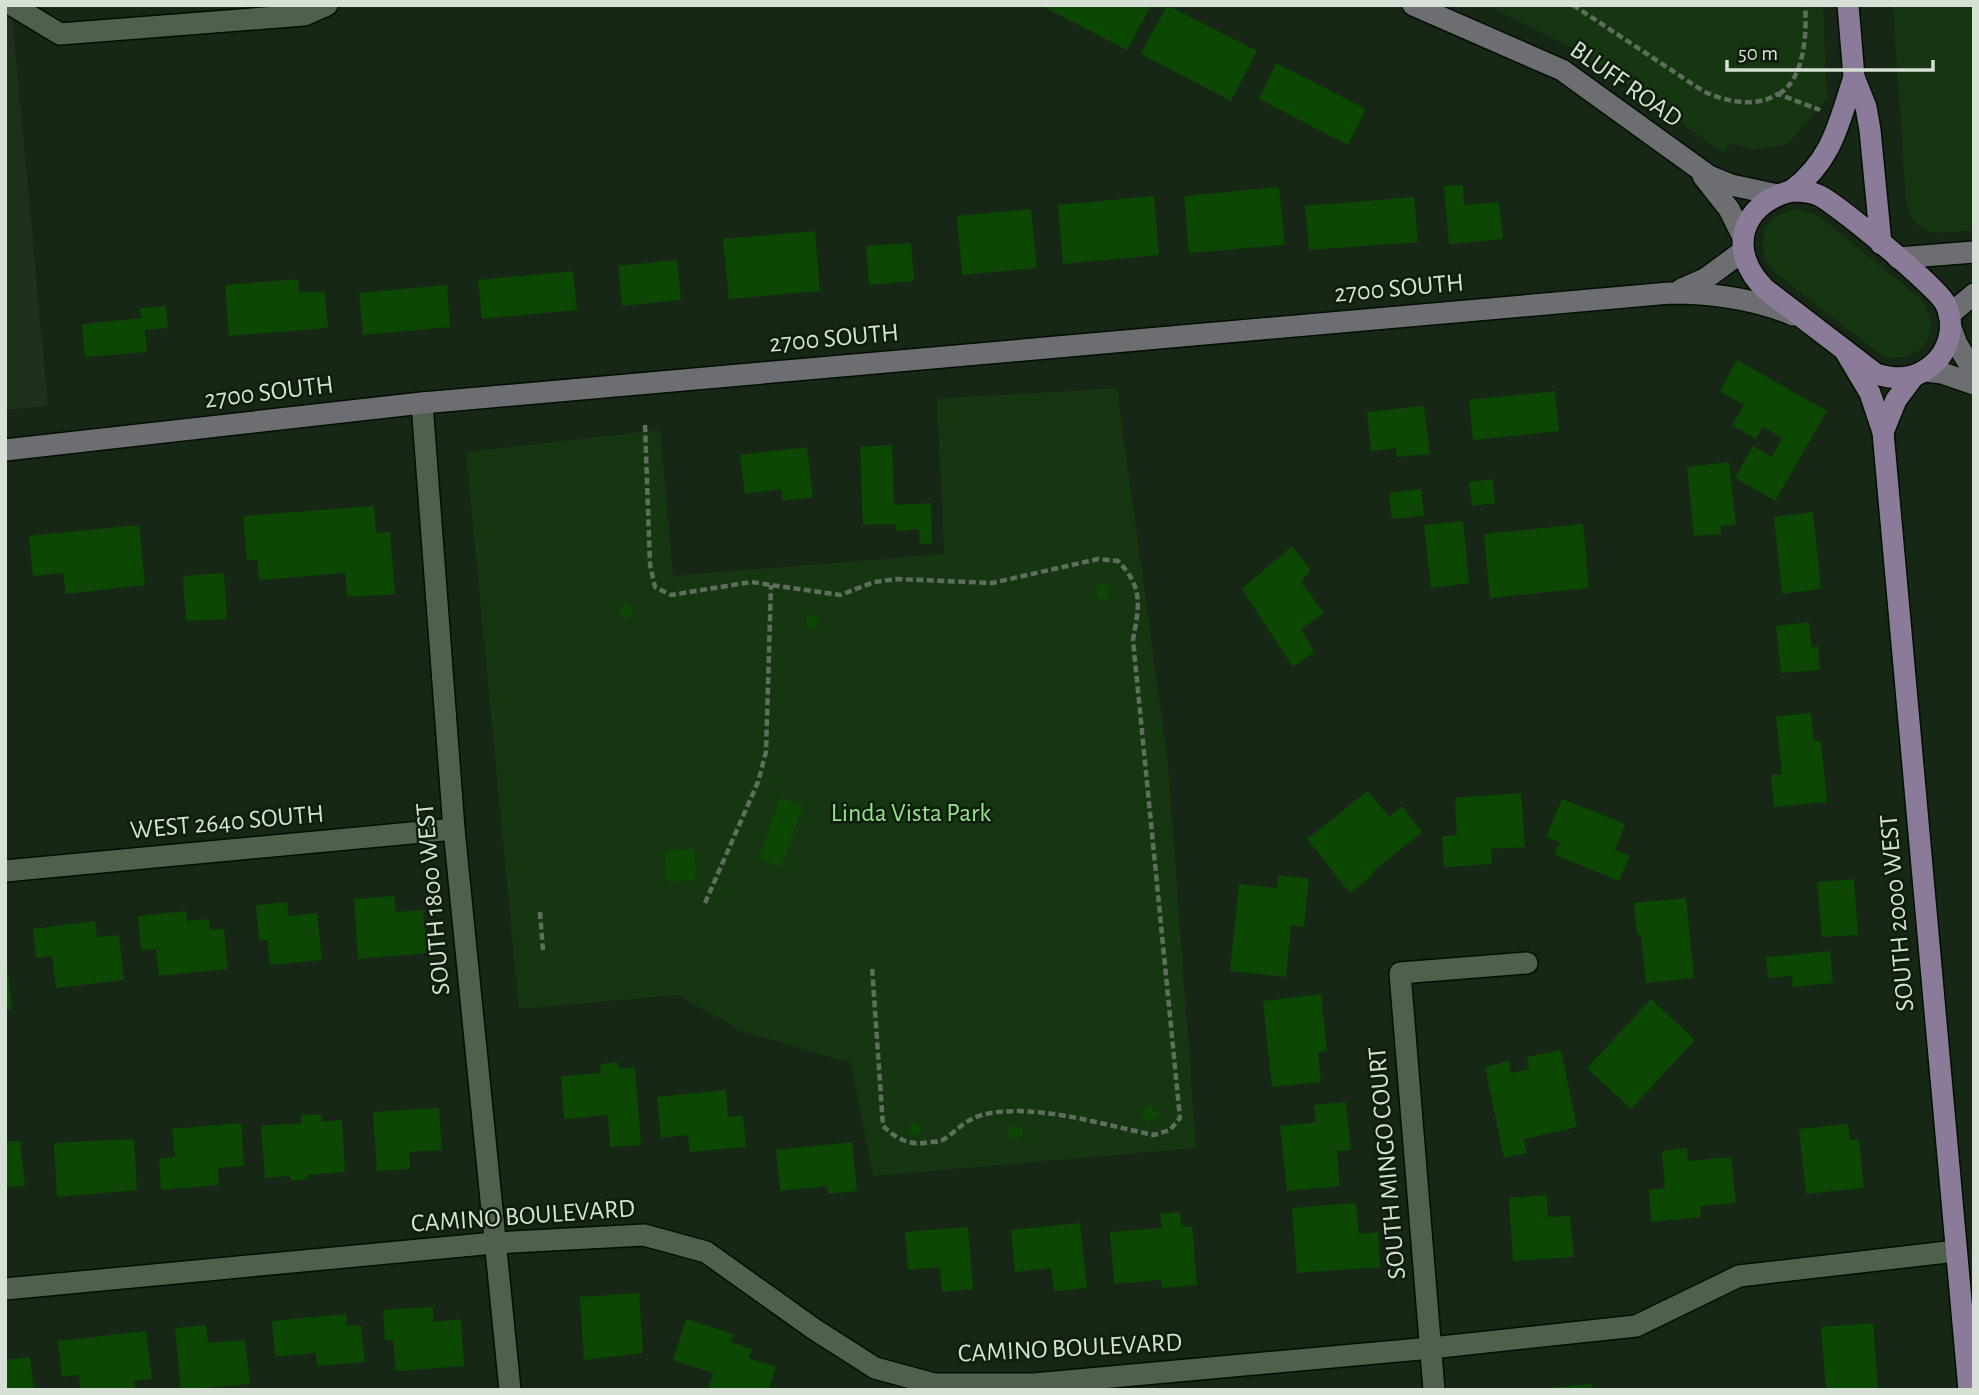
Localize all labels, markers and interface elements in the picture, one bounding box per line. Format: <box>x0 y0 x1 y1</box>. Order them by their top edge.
scale bar <box>1727 28 1934 72</box>
street label: BLUFF ROAD <box>1565 36 1687 132</box>
text: 50 m <box>1738 43 1778 64</box>
street label: 2700 SOUTH <box>1333 269 1465 307</box>
street label: 2700 SOUTH <box>768 319 900 357</box>
street label: 2700 SOUTH <box>203 371 335 413</box>
park label: Linda Vista Park <box>831 800 991 826</box>
street label: WEST 2640 SOUTH <box>129 801 325 843</box>
street label: SOUTH 1800 WEST <box>412 801 454 996</box>
street label: SOUTH 2000 WEST <box>1875 813 1919 1013</box>
street label: SOUTH MINGO COURT <box>1364 1045 1410 1280</box>
street label: CAMINO BOULEVARD <box>410 1195 636 1237</box>
street label: CAMINO BOULEVARD <box>957 1329 1183 1367</box>

